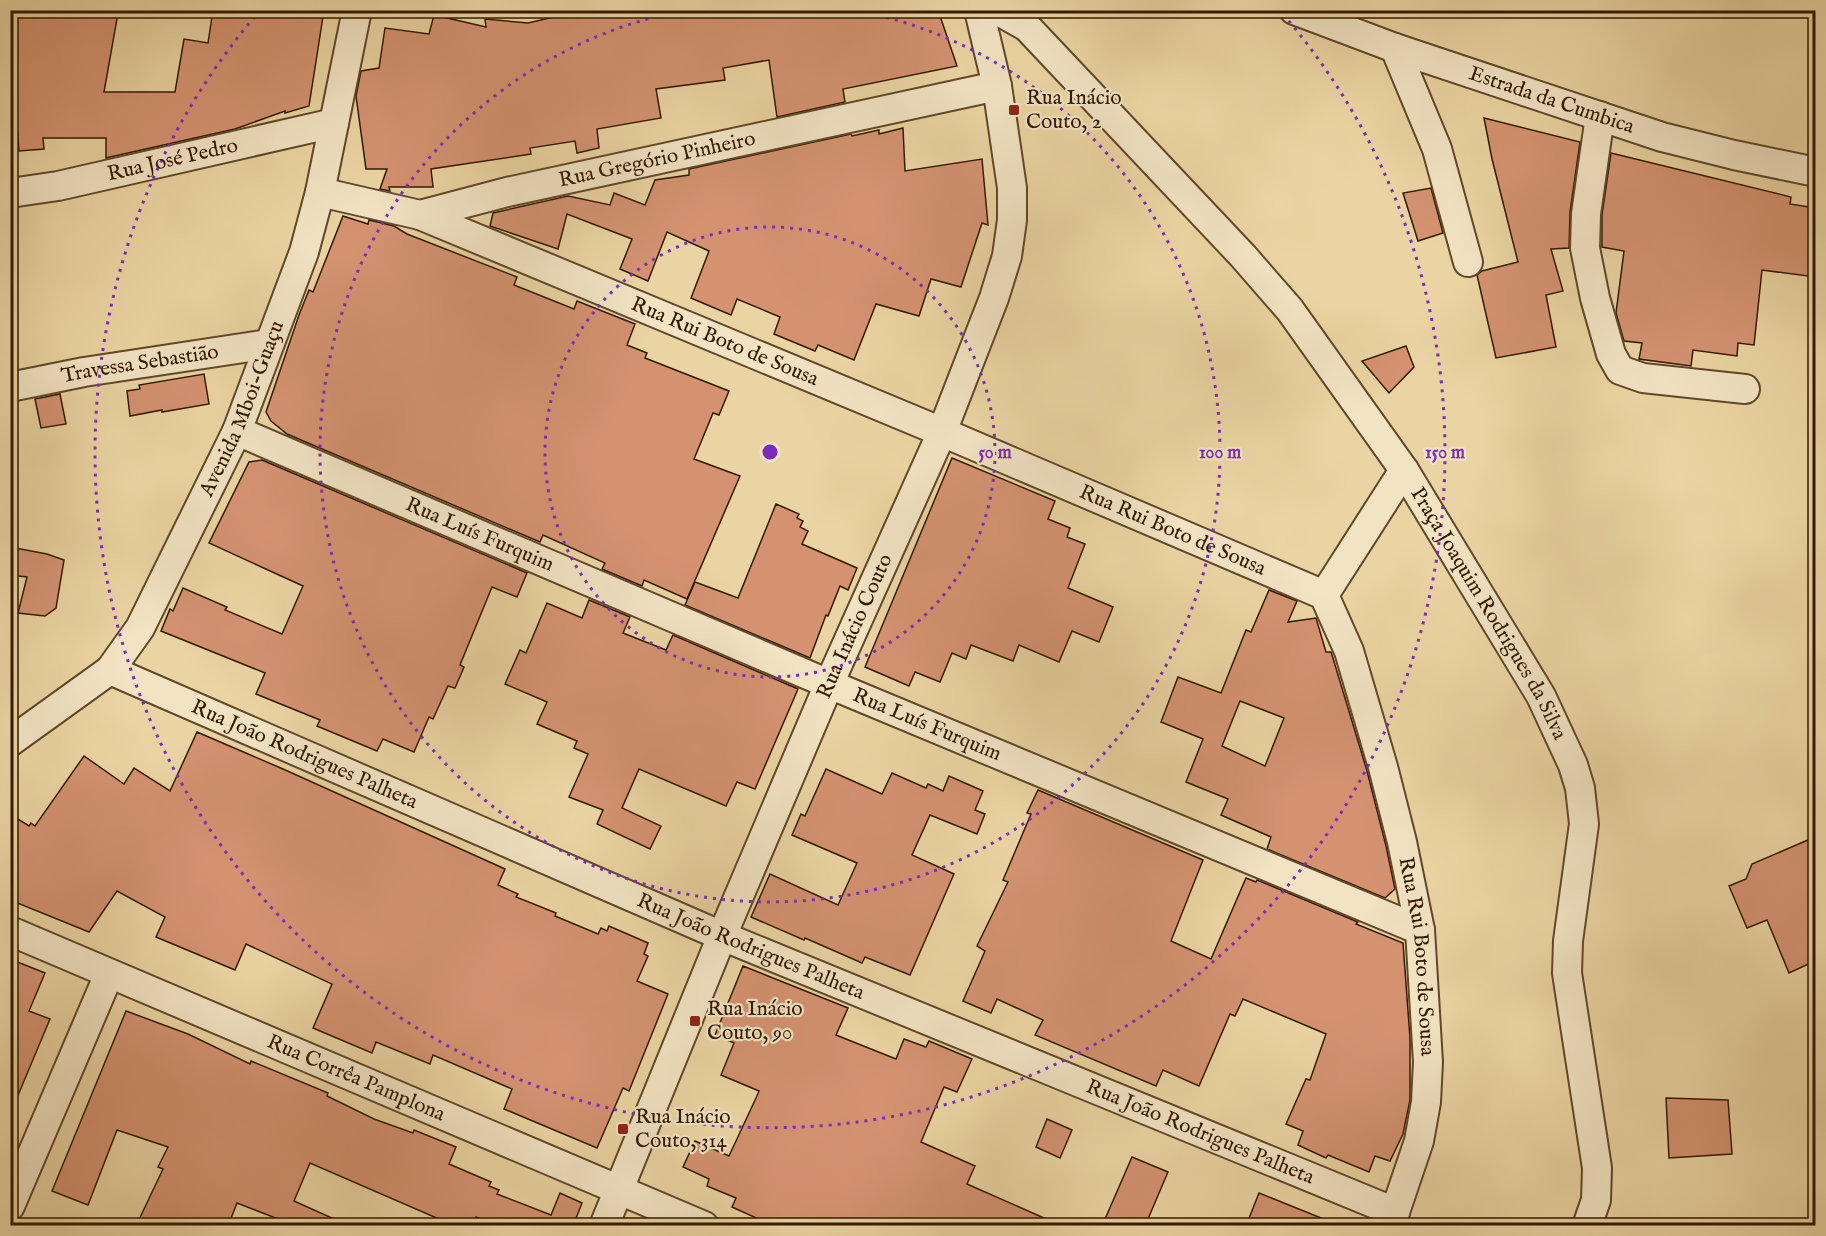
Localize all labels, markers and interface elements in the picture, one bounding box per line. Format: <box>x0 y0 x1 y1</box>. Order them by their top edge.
street label: Estrada da Cumbica <box>1465 60 1639 141</box>
place label: Rua Inácio Couto, 2 <box>1026 85 1122 136</box>
marker: Rua Inácio Couto, 2 <box>1007 103 1021 117</box>
street label: Rua Gregório Pinheiro <box>556 125 758 194</box>
street label: Rua José Pedro <box>105 132 240 188</box>
street label: Rua Rui Boto de Sousa <box>627 291 823 393</box>
street label: Avenida Mboi-Guaçu <box>193 317 291 502</box>
street label: Travessa Sebastião <box>59 338 220 390</box>
centre of rings <box>760 442 780 462</box>
text: 50 m <box>978 442 1012 465</box>
text: 100 m <box>1199 442 1241 465</box>
text: 150 m <box>1425 442 1465 465</box>
street label: Rua Rui Boto de Sousa <box>1075 479 1271 583</box>
street label: Praça Joaquim Rodrigues da Silva <box>1404 482 1573 745</box>
street label: Rua Luís Furquim <box>401 491 558 578</box>
street label: Rua Inácio Couto <box>811 550 899 703</box>
street label: Rua Luís Furquim <box>849 682 1006 768</box>
street label: Rua João Rodrigues Palheta <box>187 693 423 816</box>
street label: Rua Rui Boto de Sousa <box>1392 854 1441 1058</box>
street label: Rua João Rodrigues Palheta <box>633 887 869 1007</box>
place label: Rua Inácio Couto, 90 <box>707 996 803 1047</box>
marker: Rua Inácio Couto, 90 <box>688 1014 702 1028</box>
street label: Rua Corrêa Pamplona <box>263 1028 450 1128</box>
street label: Rua João Rodrigues Palheta <box>1082 1073 1319 1191</box>
place label: Rua Inácio Couto, 314 <box>635 1104 731 1155</box>
marker: Rua Inácio Couto, 314 <box>616 1122 630 1136</box>

